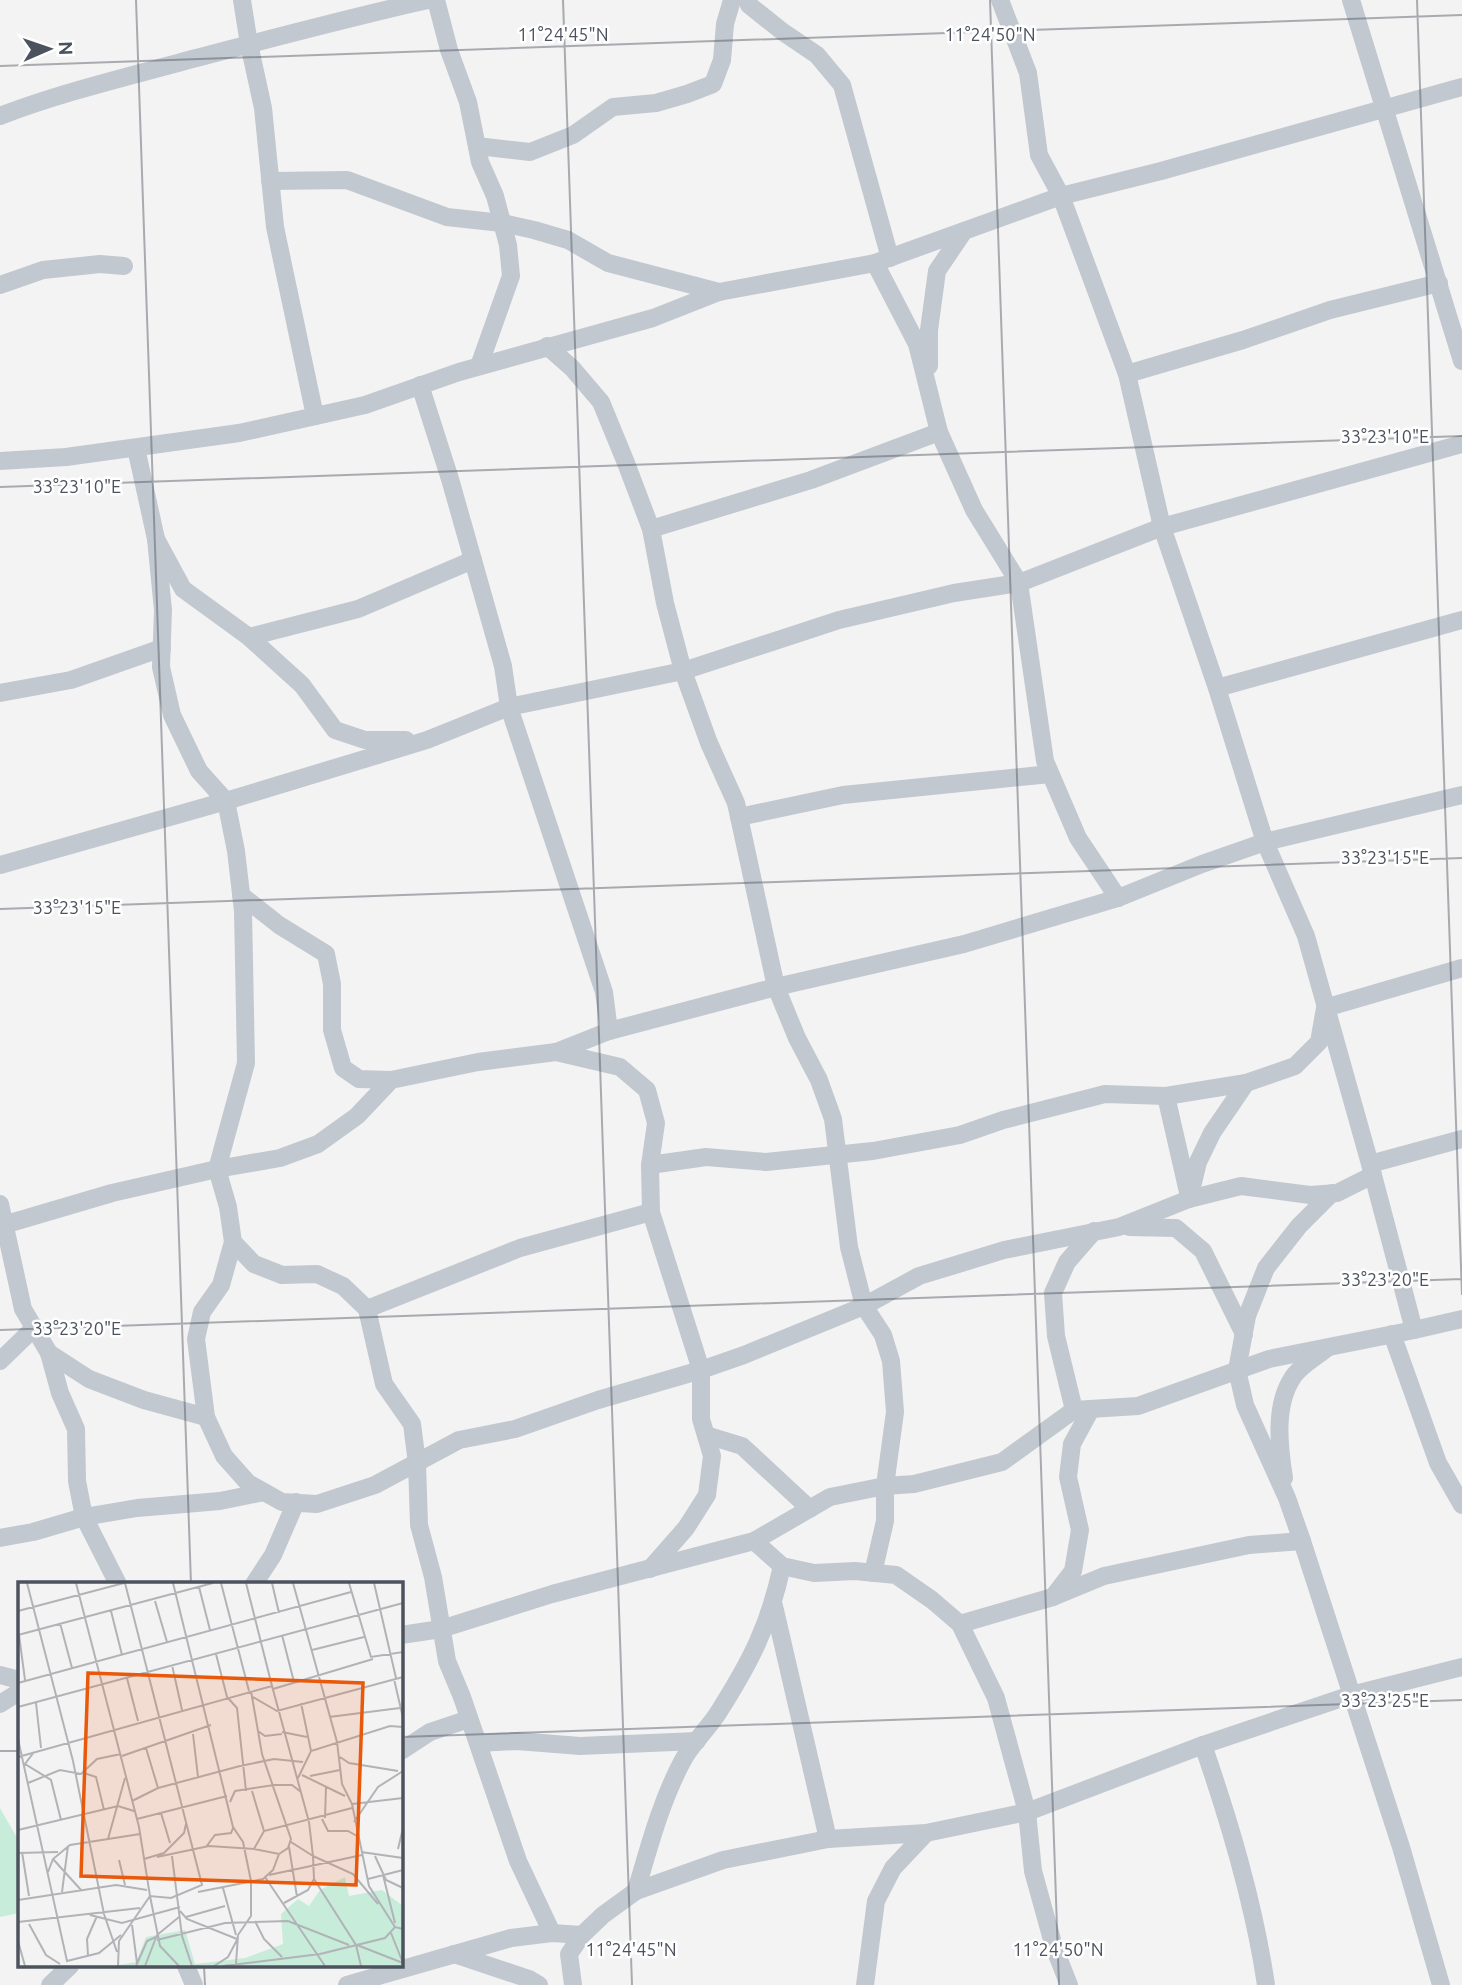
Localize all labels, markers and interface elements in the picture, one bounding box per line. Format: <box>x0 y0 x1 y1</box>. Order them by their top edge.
north arrow <box>14 14 84 84</box>
text: 11°24'45"N <box>517 24 609 44</box>
text: 11°24'50"N <box>944 24 1036 44</box>
text: N <box>55 41 77 56</box>
text: 33°23'10"E <box>1341 426 1429 446</box>
text: 33°23'10"E <box>33 476 121 496</box>
text: 33°23'15"E <box>1341 847 1429 867</box>
text: 33°23'15"E <box>33 897 121 917</box>
text: 33°23'20"E <box>1341 1269 1429 1289</box>
text: 33°23'20"E <box>33 1318 121 1338</box>
inset map <box>18 1582 402 1968</box>
text: 33°23'25"E <box>1341 1690 1429 1710</box>
text: 11°24'45"N <box>585 1939 677 1959</box>
text: 11°24'50"N <box>1012 1939 1104 1959</box>

